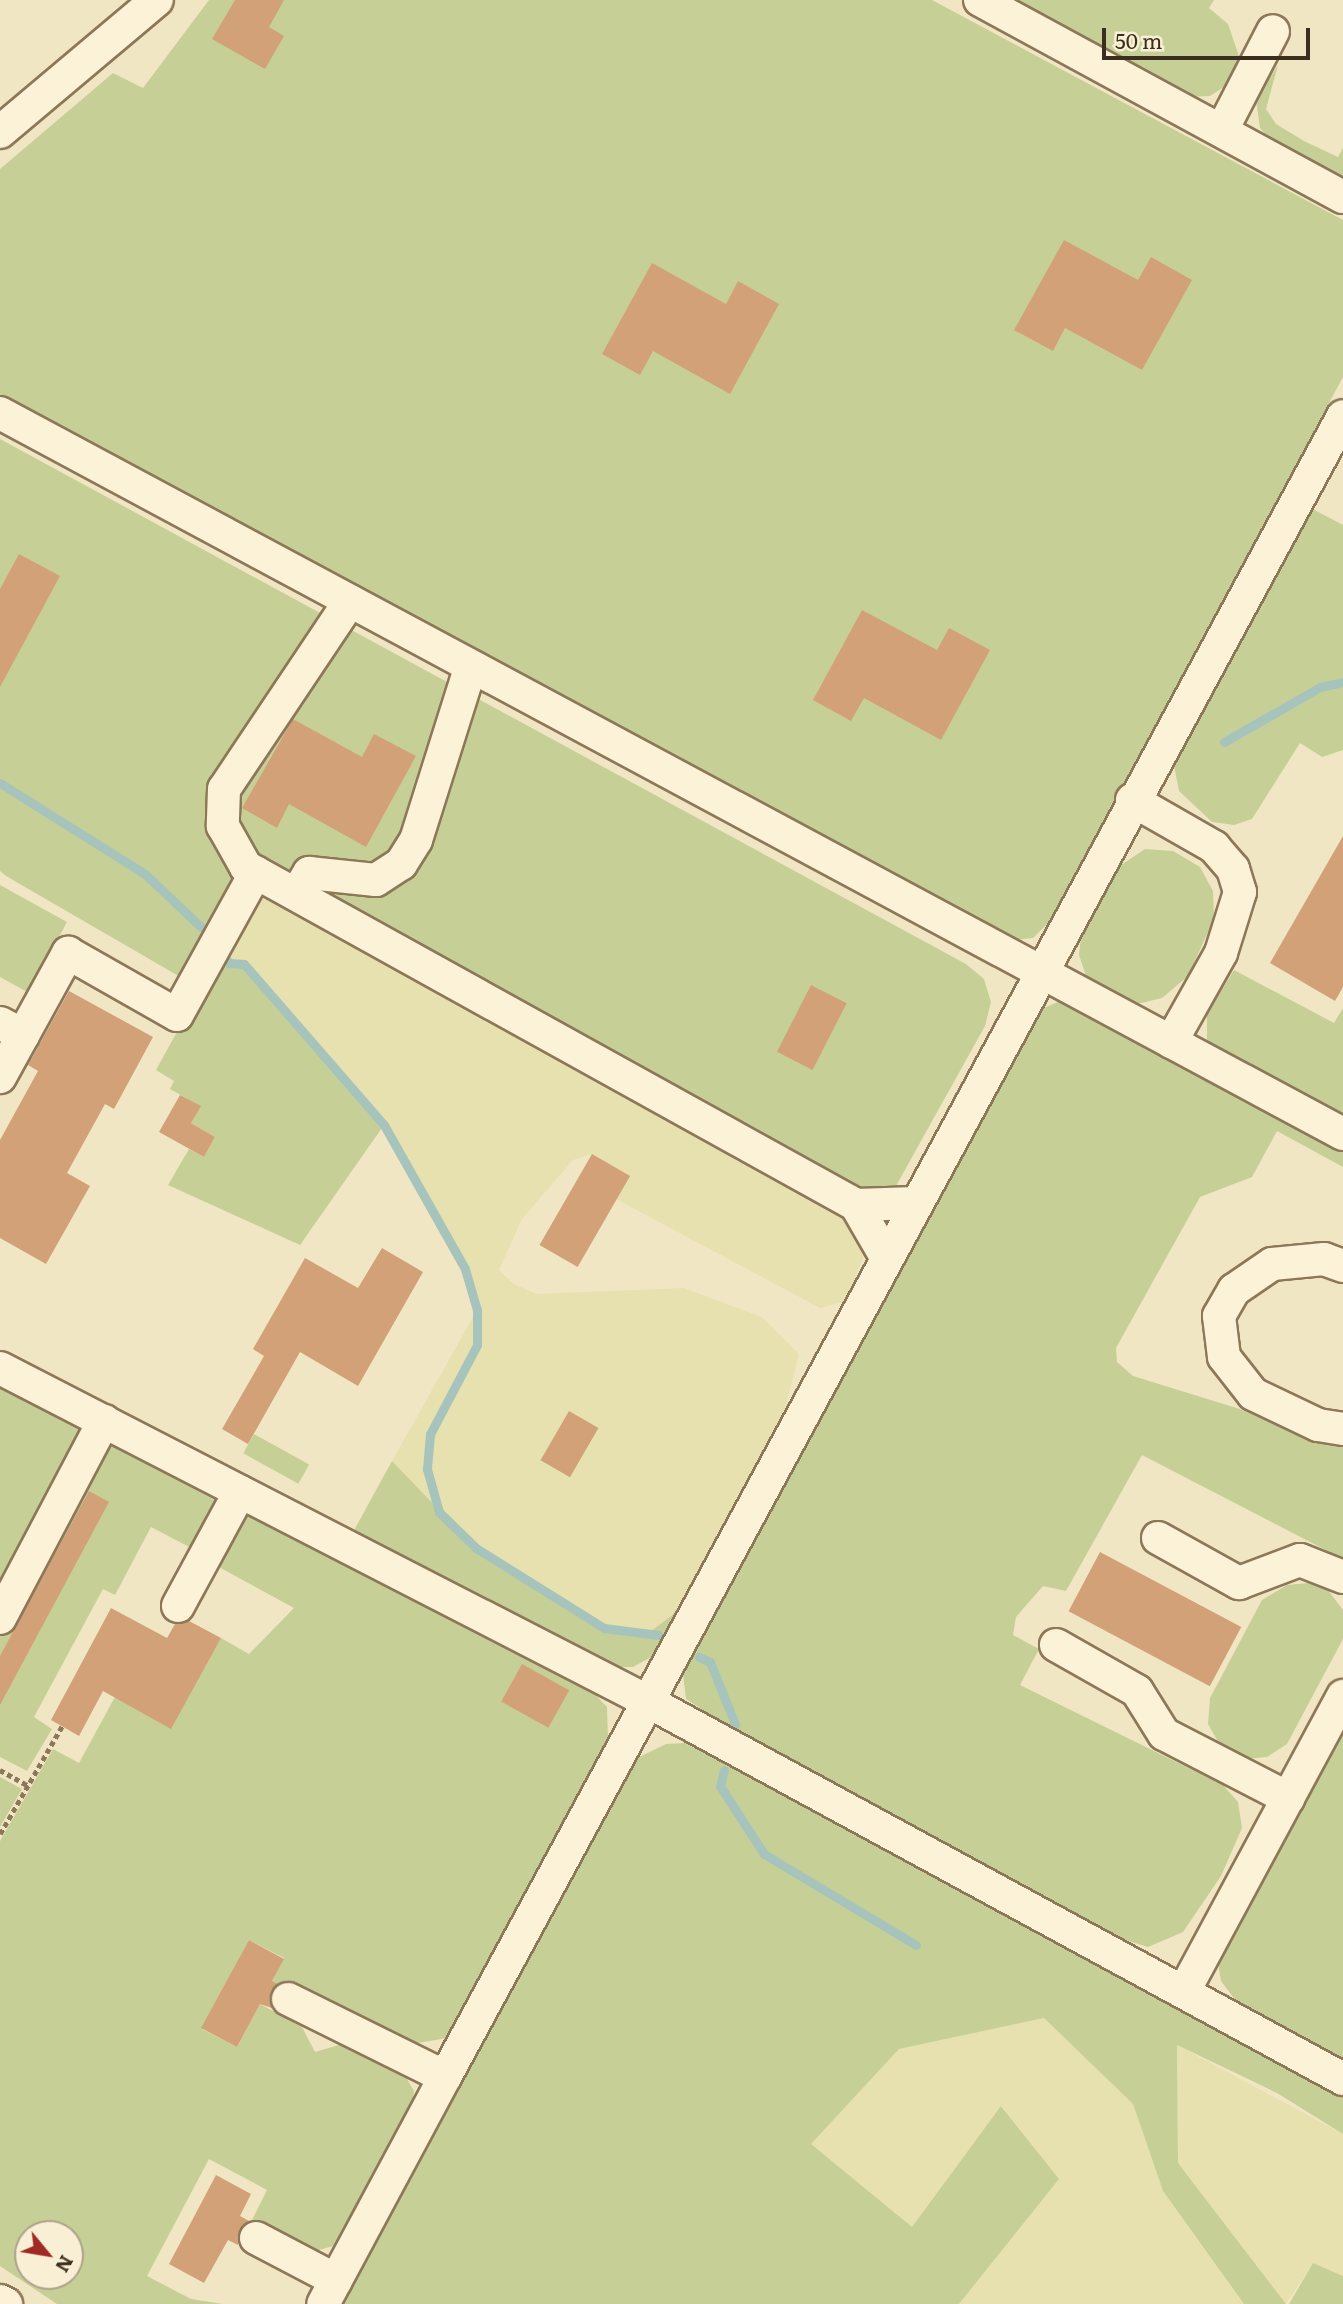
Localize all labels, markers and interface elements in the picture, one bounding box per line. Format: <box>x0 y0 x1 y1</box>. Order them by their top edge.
scale bar <box>1105 14 1313 58</box>
text: 50 m <box>1115 24 1162 55</box>
north arrow <box>14 2220 84 2290</box>
text: N <box>49 2251 82 2278</box>

